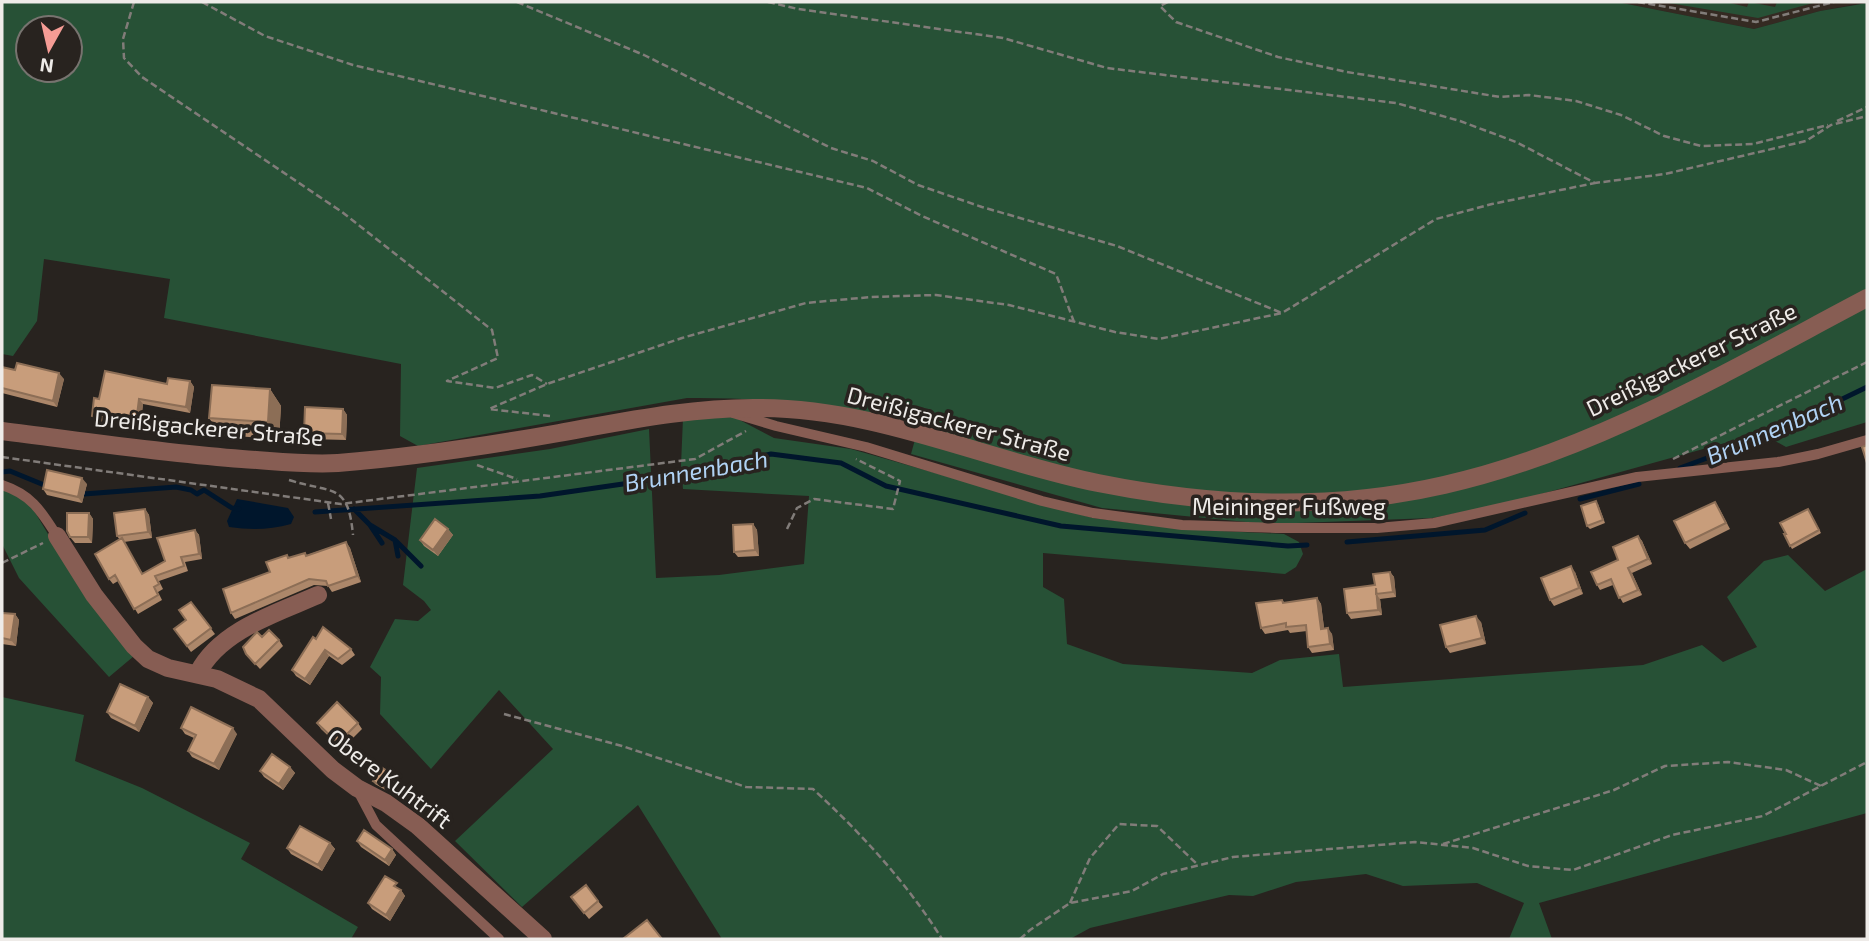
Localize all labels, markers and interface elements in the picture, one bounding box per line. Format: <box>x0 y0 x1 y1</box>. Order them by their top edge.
north arrow <box>14 14 84 84</box>
text: N <box>38 54 55 79</box>
street label: Dreißigackerer Straße <box>1581 296 1801 422</box>
street label: Dreißigackerer Straße <box>844 380 1074 466</box>
water label: Brunnenbach <box>1701 386 1847 470</box>
street label: Dreißigackerer Straße <box>93 403 325 451</box>
water label: Brunnenbach <box>622 443 770 497</box>
street label: Meininger Fußweg <box>1192 492 1386 520</box>
street label: Obere Kuhtrift <box>322 722 458 834</box>

